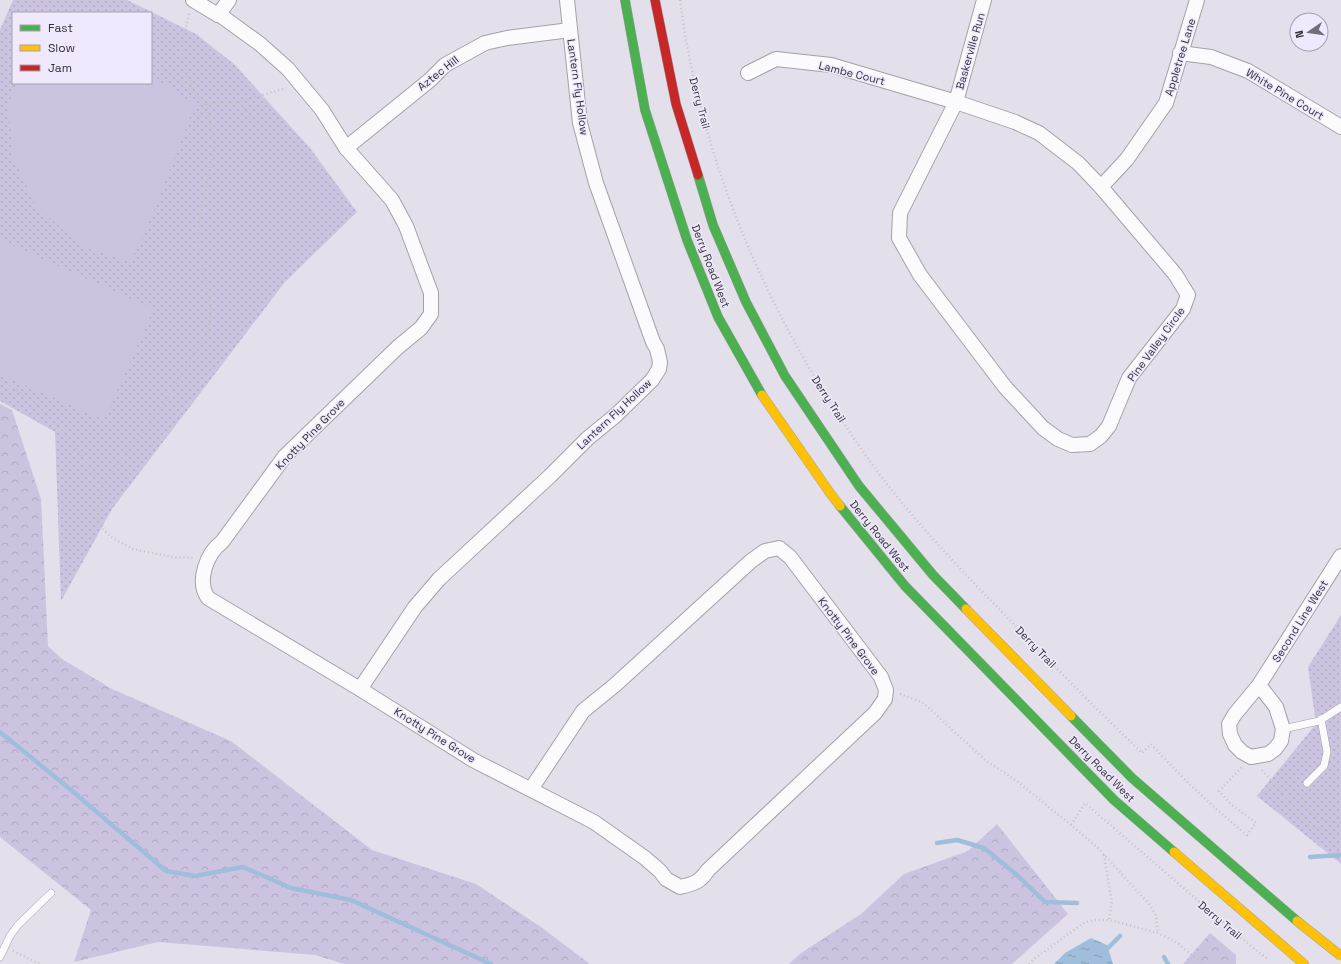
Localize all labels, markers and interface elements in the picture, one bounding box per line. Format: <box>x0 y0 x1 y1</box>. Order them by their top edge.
street label: Baskerville Run <box>952 11 988 91</box>
legend <box>12 12 152 84</box>
north arrow <box>1289 12 1329 52</box>
street label: Appletree Lane <box>1162 16 1198 98</box>
text: Fast <box>48 20 73 36</box>
text: N <box>1292 29 1307 39</box>
street label: Lantern Fly Hollow <box>564 38 592 136</box>
text: Slow <box>48 40 75 56</box>
street label: Aztec Hill <box>414 52 462 94</box>
street label: Lambe Court <box>817 58 887 88</box>
text: Jam <box>48 60 72 76</box>
street label: White Pine Court <box>1243 65 1327 123</box>
street label: Derry Trail <box>686 76 714 130</box>
street label: Derry Road West <box>689 222 733 310</box>
street label: Pine Valley Circle <box>1124 304 1188 384</box>
street label: Derry Trail <box>809 373 849 425</box>
street label: Lantern Fly Hollow <box>574 376 654 452</box>
street label: Knotty Pine Grove <box>272 395 348 473</box>
street label: Derry Road West <box>847 497 913 575</box>
street label: Second Line West <box>1269 577 1331 665</box>
street label: Knotty Pine Grove <box>815 594 883 678</box>
street label: Derry Trail <box>1013 623 1059 671</box>
street label: Knotty Pine Grove <box>392 704 478 766</box>
street label: Derry Road West <box>1066 733 1138 805</box>
street label: Derry Trail <box>1195 898 1245 942</box>

